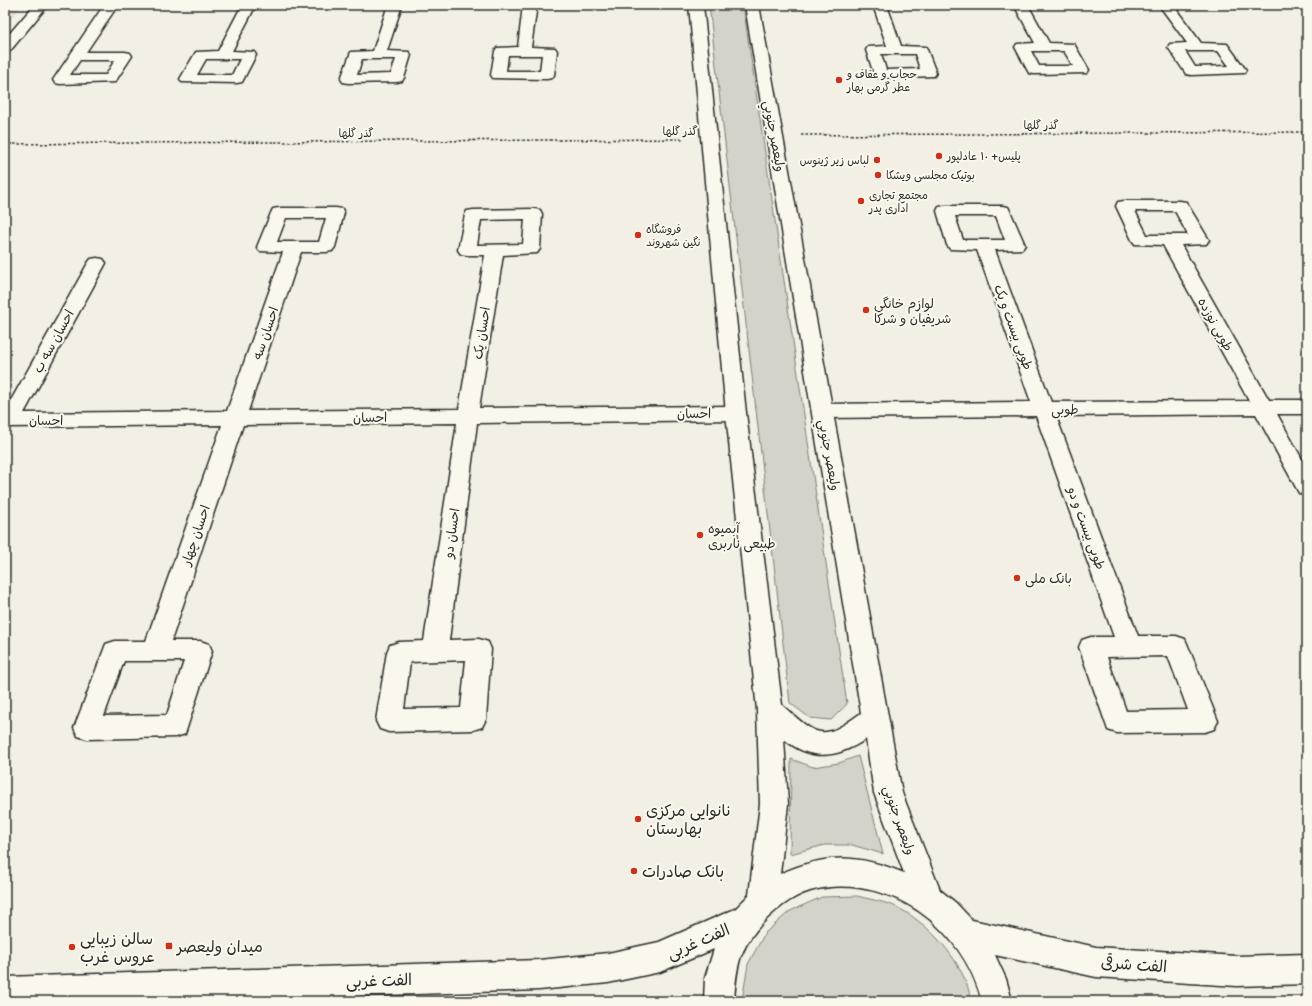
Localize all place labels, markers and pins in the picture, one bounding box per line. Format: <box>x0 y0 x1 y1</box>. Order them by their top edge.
place label: حجاب و عفاف و عطر گرمی بهار <box>846 68 917 95</box>
marker: حجاب و عفاف و عطر گرمی بهار <box>834 75 844 85</box>
place label: پلیس+ ۱۰ عادلپور <box>946 150 1021 164</box>
marker: پلیس+ ۱۰ عادلپور <box>934 151 944 161</box>
place label: لباس زیر ژینوس <box>800 154 869 168</box>
marker: لباس زیر ژینوس <box>872 155 882 165</box>
place label: بوتیک مجلسی ویشکا <box>886 169 975 183</box>
marker: بوتیک مجلسی ویشکا <box>873 170 883 180</box>
place label: مجتمع تجاری اداری پدر <box>868 189 928 215</box>
marker: مجتمع تجاری اداری پدر <box>856 196 866 206</box>
place label: فروشگاه نگین شهروند <box>646 223 700 249</box>
marker: فروشگاه نگین شهروند <box>633 230 643 240</box>
place label: لوازم خانگی شریفیان و شرکا <box>874 296 951 327</box>
marker: لوازم خانگی شریفیان و شرکا <box>861 305 871 315</box>
place label: آبمیوه طبیعی ناربری <box>708 521 776 553</box>
marker: آبمیوه طبیعی ناربری <box>695 530 705 540</box>
place label: بانک ملی <box>1025 571 1072 588</box>
marker: بانک ملی <box>1012 573 1022 583</box>
place label: نانوایی مرکزی بهارستان <box>646 802 731 839</box>
marker: نانوایی مرکزی بهارستان <box>633 814 643 824</box>
place label: بانک صادرات <box>642 863 724 882</box>
marker: بانک صادرات <box>629 866 639 876</box>
place label: سالن زیبایی عروس غرب <box>80 930 156 967</box>
place label: میدان ولیعصر <box>175 938 263 957</box>
marker: میدان ولیعصر <box>164 941 174 951</box>
marker: سالن زیبایی عروس غرب <box>67 942 77 952</box>

